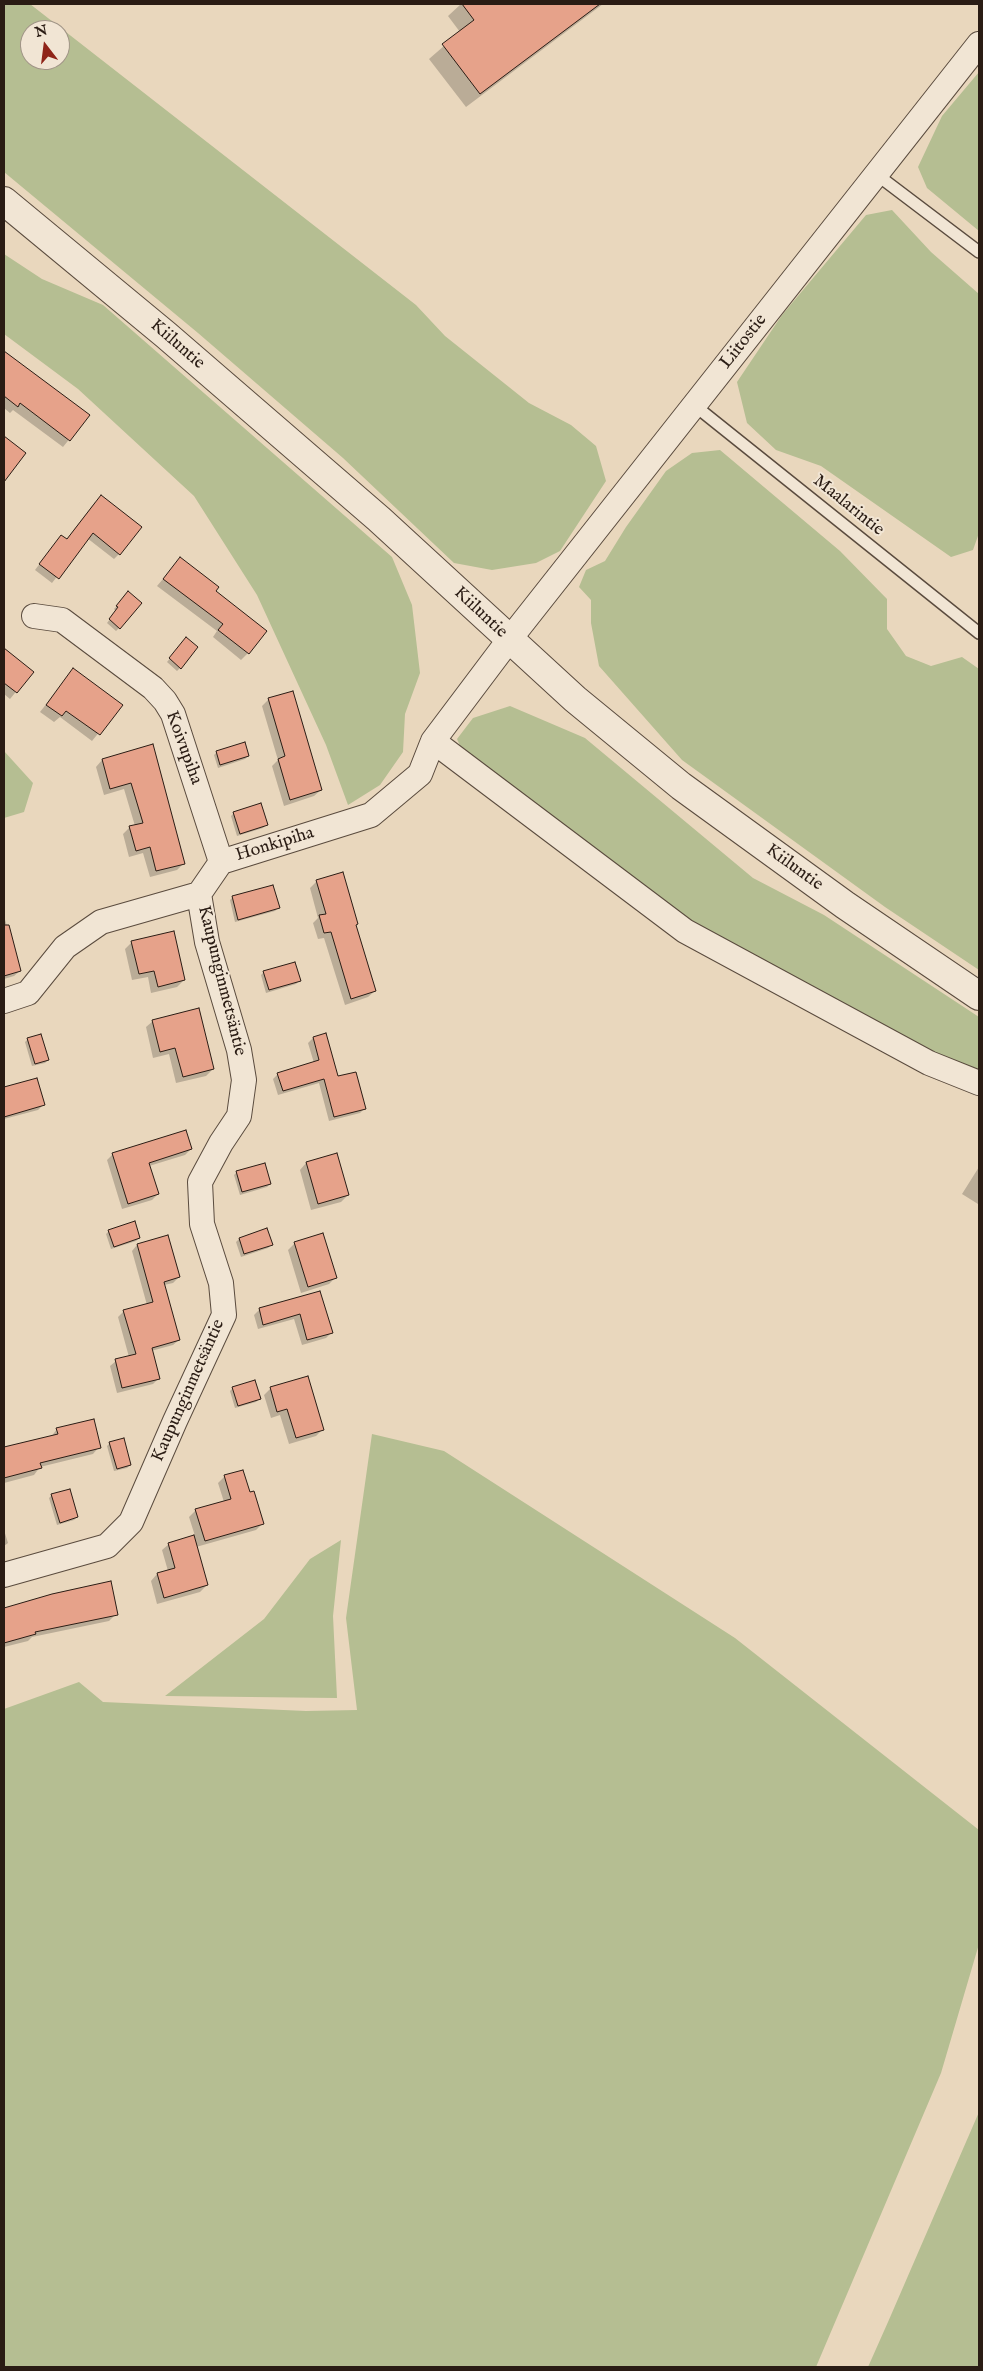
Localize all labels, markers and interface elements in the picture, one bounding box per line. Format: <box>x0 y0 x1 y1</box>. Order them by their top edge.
north arrow <box>20 20 70 70</box>
text: N <box>33 21 50 42</box>
street label: Liitostie <box>716 310 772 374</box>
street label: Kiiluntie <box>145 315 209 375</box>
street label: Maalarintie <box>808 471 888 541</box>
street label: Kiiluntie <box>449 583 511 643</box>
street label: Koivupiha <box>160 708 206 788</box>
street label: Honkipiha <box>233 823 317 867</box>
street label: Kiiluntie <box>761 840 827 896</box>
street label: Kaupunginmetsäntie <box>192 904 250 1058</box>
street label: Kaupunginmetsäntie <box>148 1316 230 1466</box>

